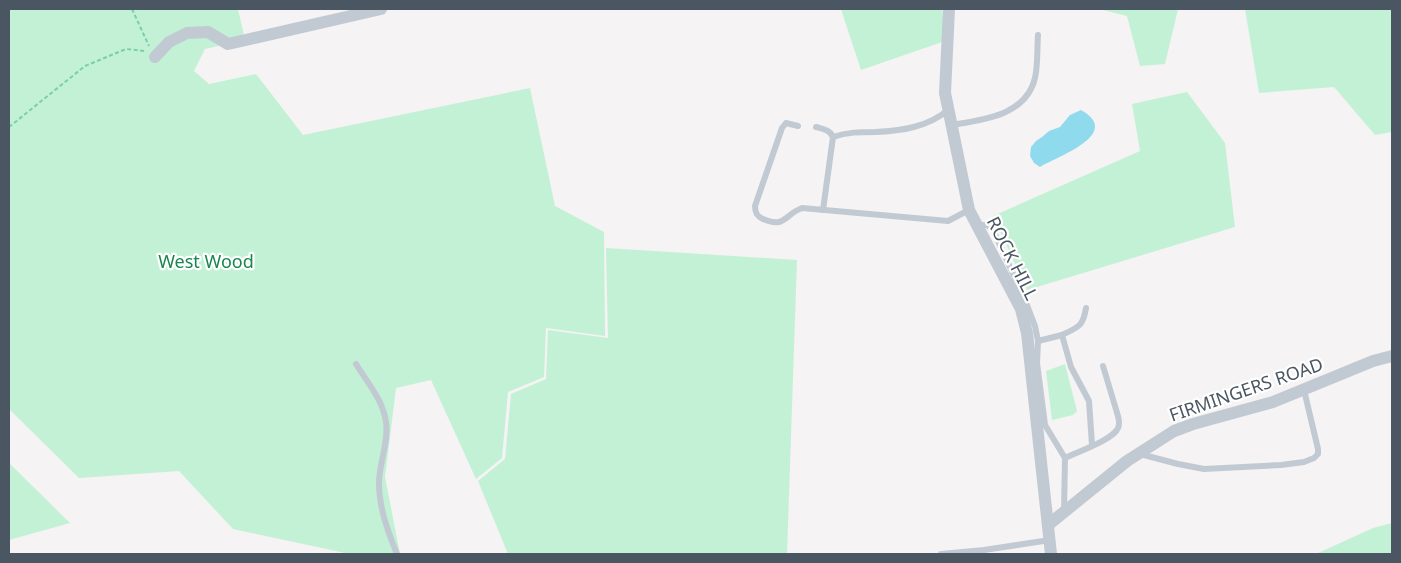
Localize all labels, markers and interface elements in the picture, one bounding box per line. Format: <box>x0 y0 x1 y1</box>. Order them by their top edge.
street label: ROCK HILL <box>982 212 1044 304</box>
park label: West Wood <box>158 249 254 273</box>
street label: FIRMINGERS ROAD <box>1166 351 1326 427</box>

